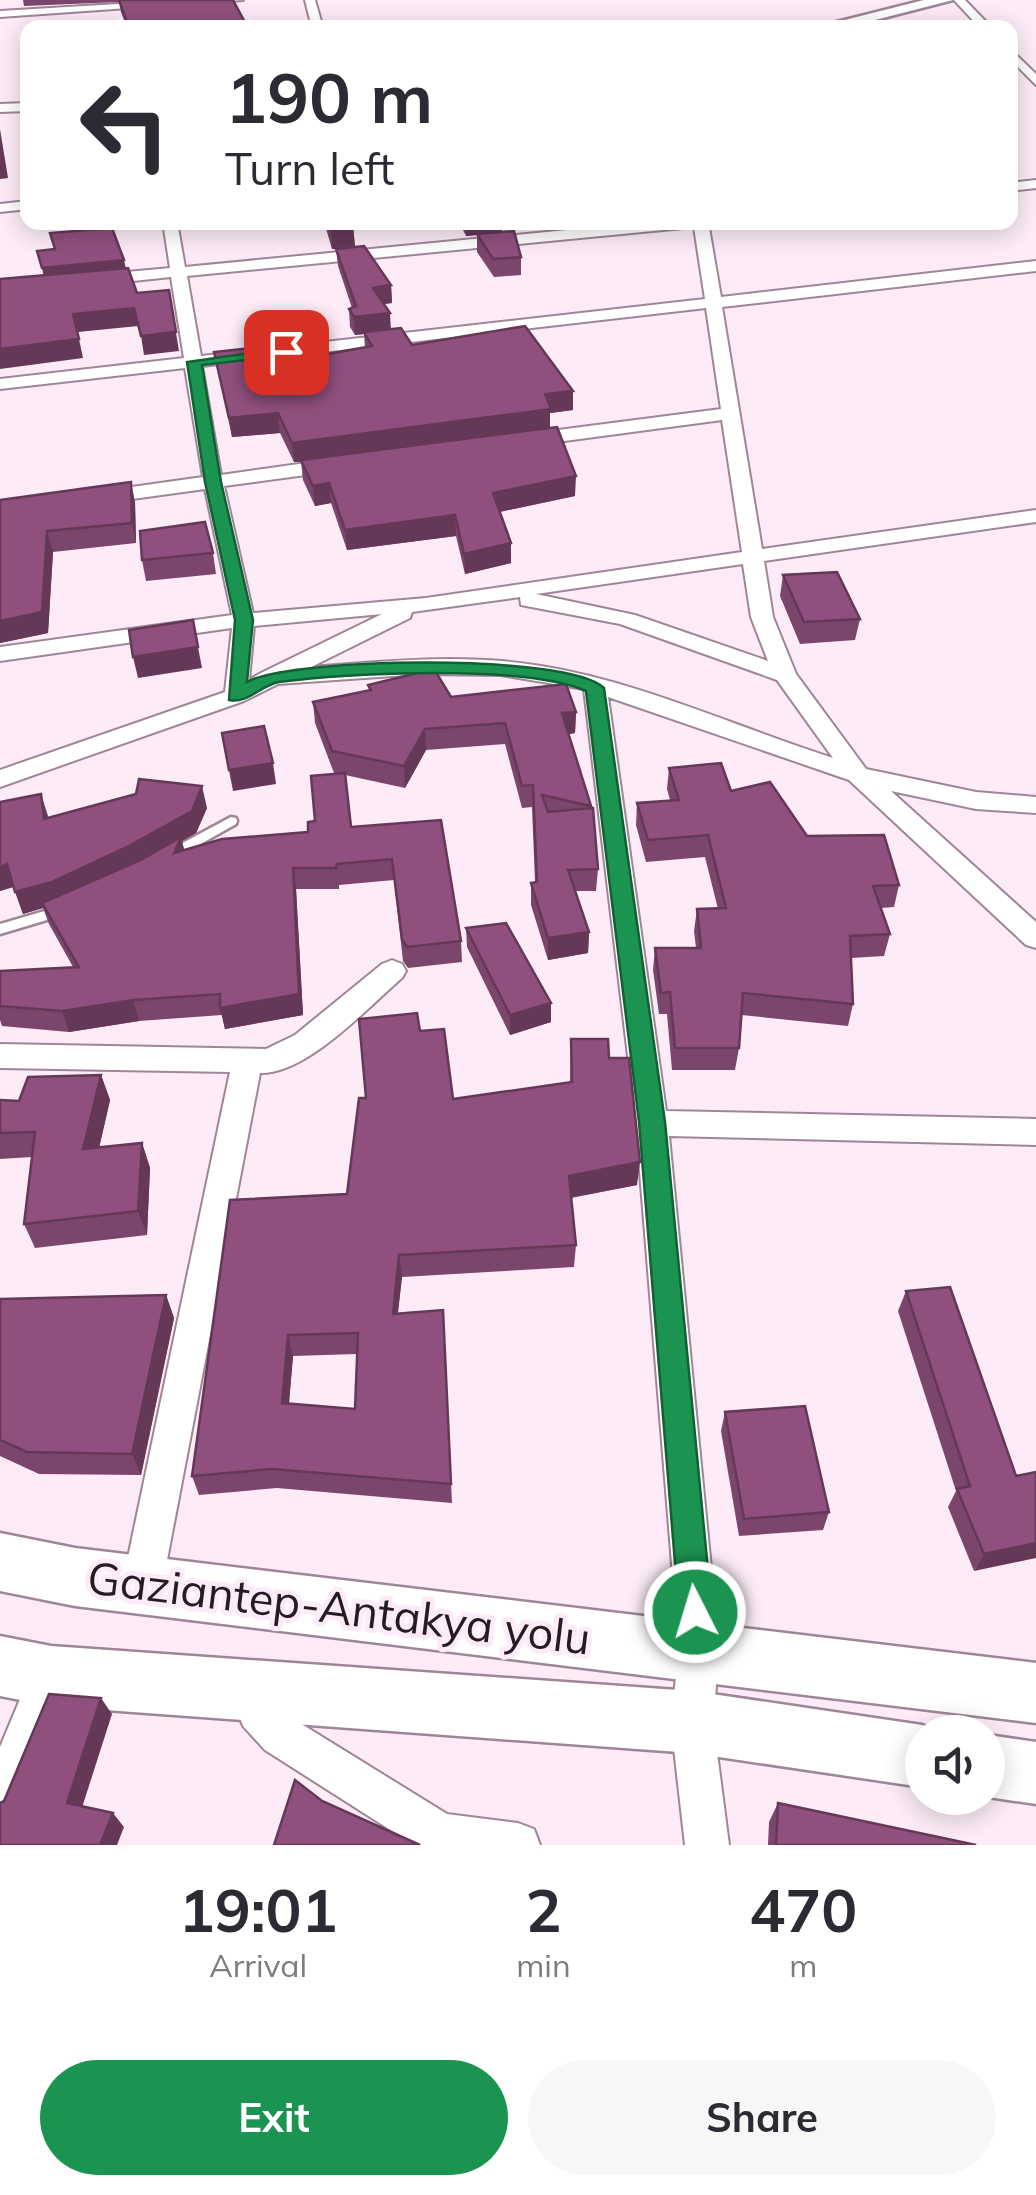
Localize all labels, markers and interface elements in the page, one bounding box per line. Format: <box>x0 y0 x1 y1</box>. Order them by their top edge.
text: 190 m <box>225 53 433 141</box>
icon: left <box>60 60 190 190</box>
text: Turn left <box>225 140 394 196</box>
pin <box>244 310 329 395</box>
icon: arrive <box>259 325 314 380</box>
street label: Gaziantep-Antakya yolu <box>85 1548 594 1666</box>
position arrow <box>643 1560 747 1664</box>
map controls <box>905 1715 1005 1815</box>
button: sound <box>905 1715 1005 1815</box>
text: 19:01 <box>179 1872 338 1947</box>
text: 2 <box>525 1872 561 1947</box>
text: 470 <box>749 1872 857 1947</box>
text: Arrival <box>209 1945 307 1985</box>
text: min <box>516 1945 571 1985</box>
text: m <box>789 1945 817 1985</box>
button: Exit <box>40 2060 508 2175</box>
button: Share <box>528 2060 996 2175</box>

